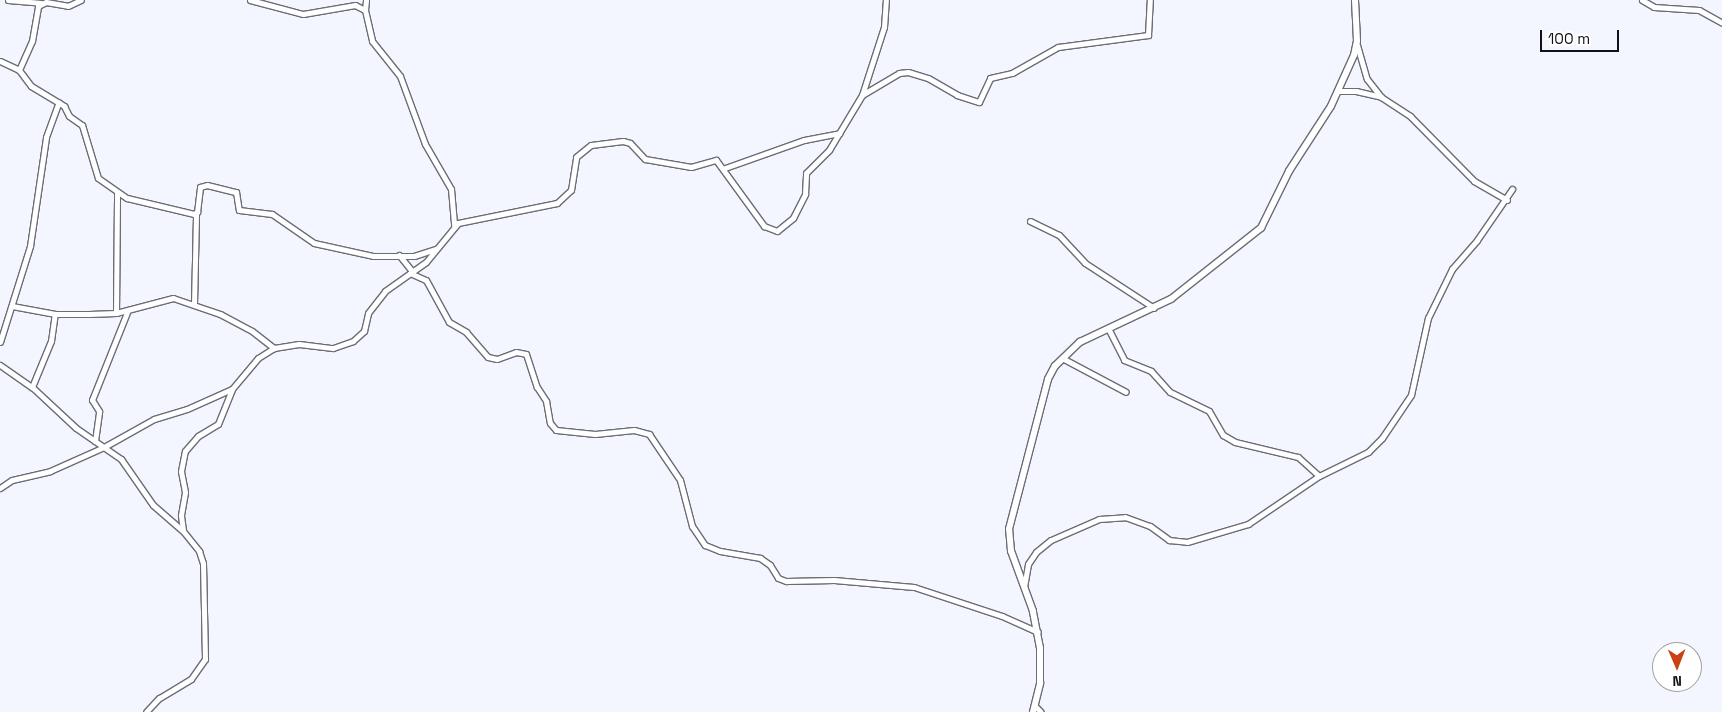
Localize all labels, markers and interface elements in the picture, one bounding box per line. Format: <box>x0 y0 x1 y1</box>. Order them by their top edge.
scale bar <box>1542 20 1621 52</box>
text: 100 m <box>1548 29 1590 48</box>
north arrow <box>1652 642 1702 692</box>
text: N <box>1672 672 1682 690</box>

